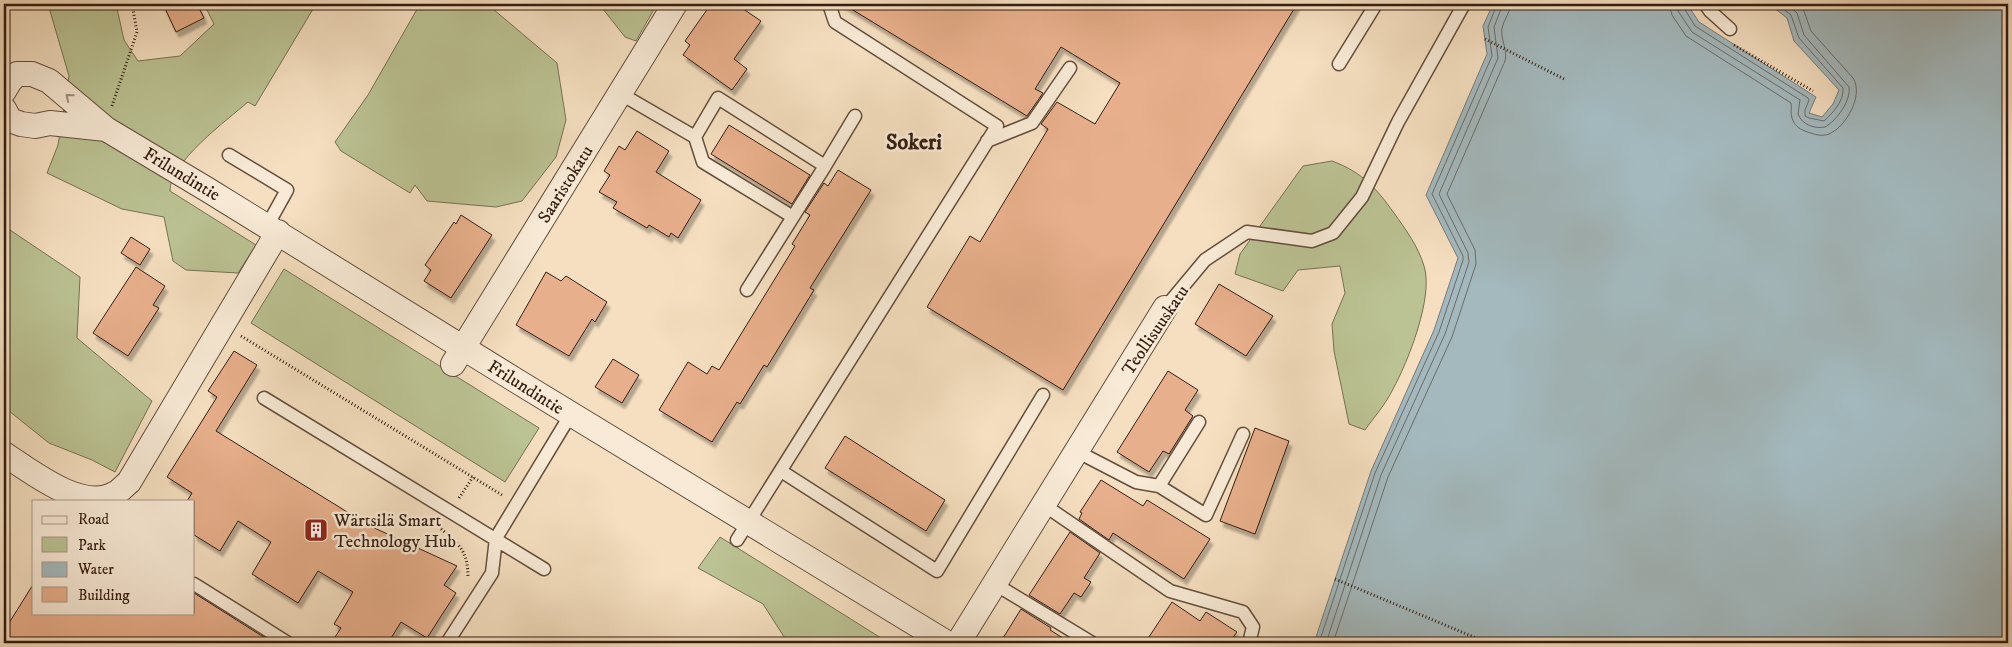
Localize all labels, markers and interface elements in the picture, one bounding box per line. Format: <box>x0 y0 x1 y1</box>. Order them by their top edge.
one-way arrow <box>66 95 75 103</box>
district label: Sokeri <box>886 129 942 156</box>
street label: Saaristokatu <box>533 141 599 227</box>
street label: Frilundintie <box>139 143 224 206</box>
street label: Teollisuuskatu <box>1118 281 1194 380</box>
street label: Frilundintie <box>483 356 568 420</box>
legend <box>32 500 195 614</box>
text: Road <box>78 510 110 529</box>
place label: Wärtsilä Smart Technology Hub <box>333 510 456 553</box>
building icon: Wärtsilä Smart Technology Hub <box>303 517 329 543</box>
text: Park <box>78 536 107 555</box>
text: Water <box>77 560 114 579</box>
text: Building <box>78 586 130 605</box>

